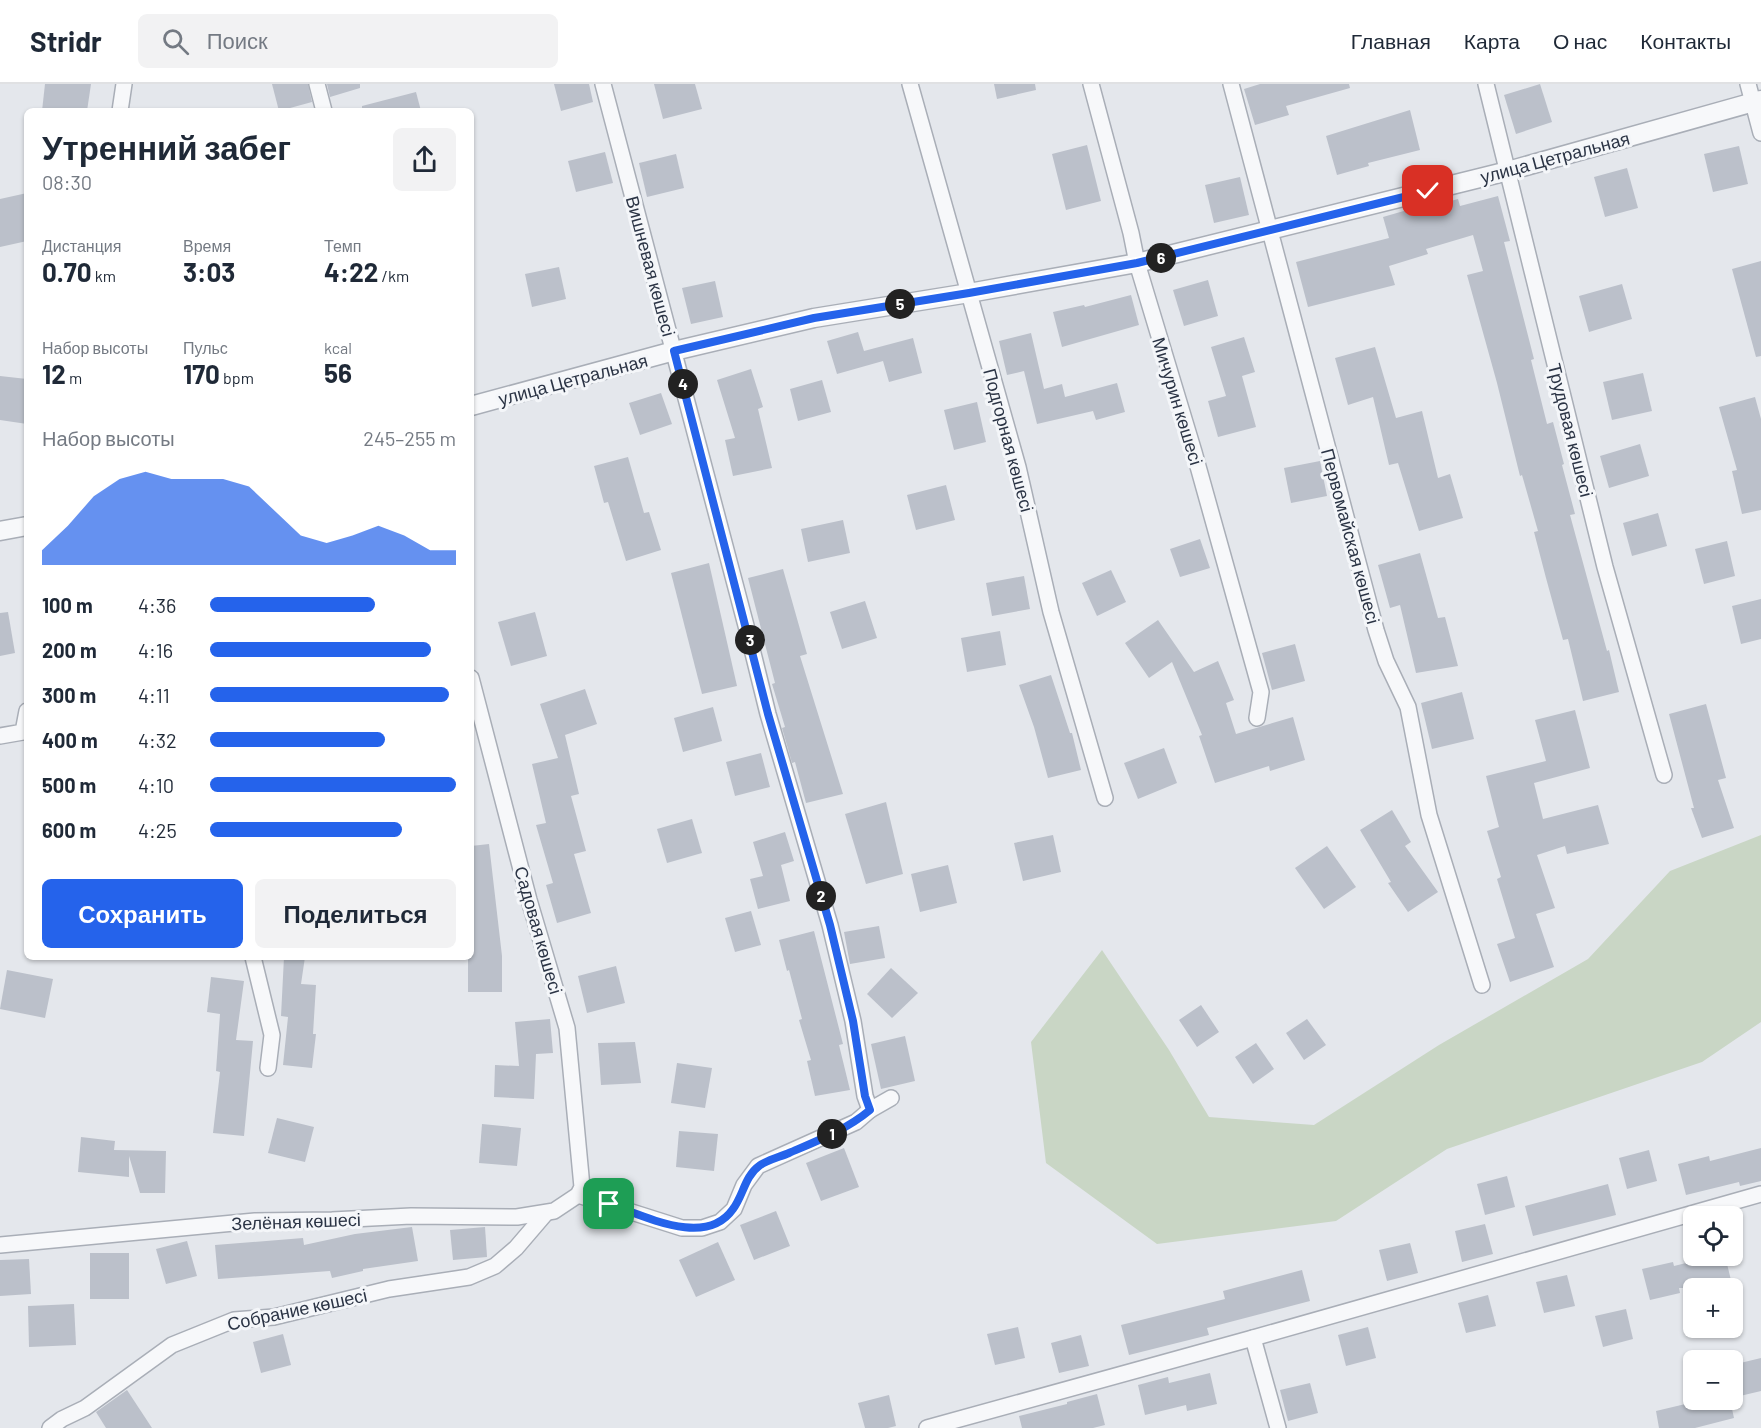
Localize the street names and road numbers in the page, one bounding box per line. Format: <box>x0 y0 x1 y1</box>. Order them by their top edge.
street label: улица Цетральная <box>1478 126 1632 188</box>
street label: Вишневая көшесі <box>622 193 680 339</box>
street label: Мичурин көшесі <box>1148 335 1208 467</box>
street label: улица Цетральная <box>496 348 650 410</box>
street label: Трудовая көшесі <box>1544 361 1598 499</box>
street label: Подгорная көшесі <box>979 366 1039 514</box>
street label: Первомайская көшесі <box>1317 446 1385 626</box>
street label: Садовая көшесі <box>510 864 568 996</box>
street label: Зелёная көшесі <box>231 1208 361 1234</box>
street label: Собрание көшесі <box>225 1283 369 1335</box>

